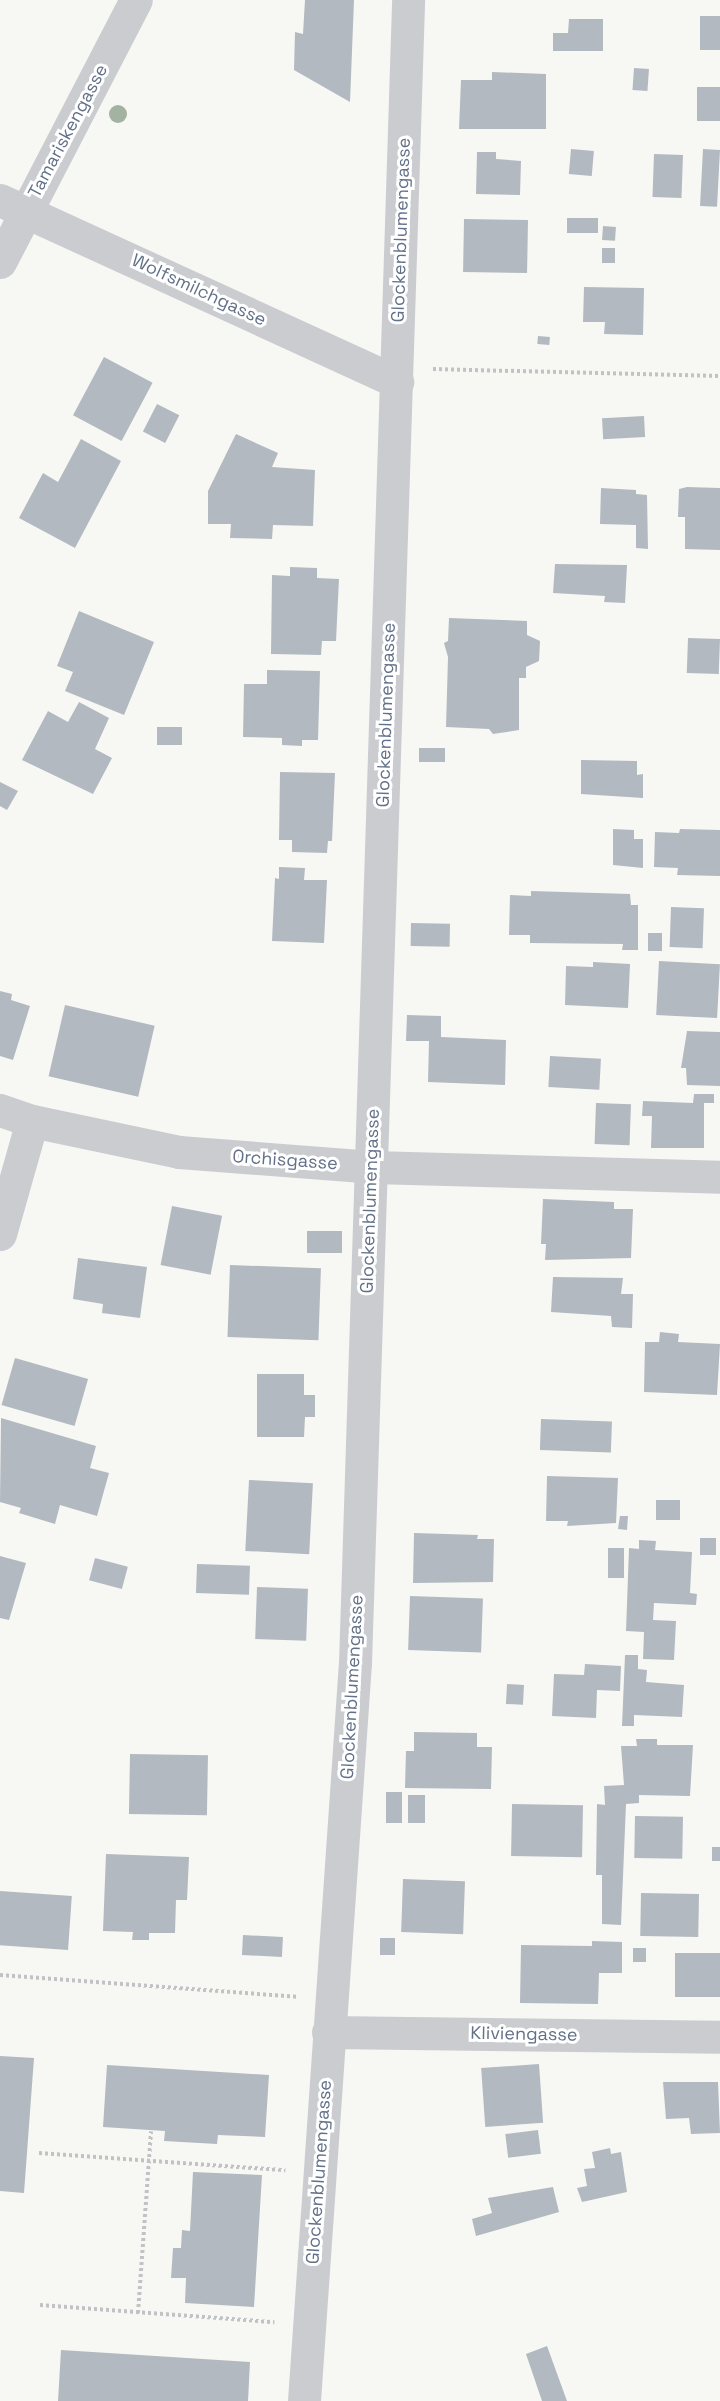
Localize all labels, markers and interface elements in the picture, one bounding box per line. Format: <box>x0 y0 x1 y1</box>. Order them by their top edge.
street label: Tamariskengasse <box>24 60 112 202</box>
street label: Glockenblumengasse <box>387 137 415 323</box>
street label: Wolfsmilchgasse <box>128 249 270 331</box>
street label: Glockenblumengasse <box>372 622 400 808</box>
street label: Glockenblumengasse <box>356 1108 384 1294</box>
street label: Orchisgasse <box>232 1146 338 1174</box>
street label: Glockenblumengasse <box>336 1594 368 1780</box>
street label: Kliviengasse <box>470 2022 578 2046</box>
street label: Glockenblumengasse <box>302 2079 336 2265</box>

